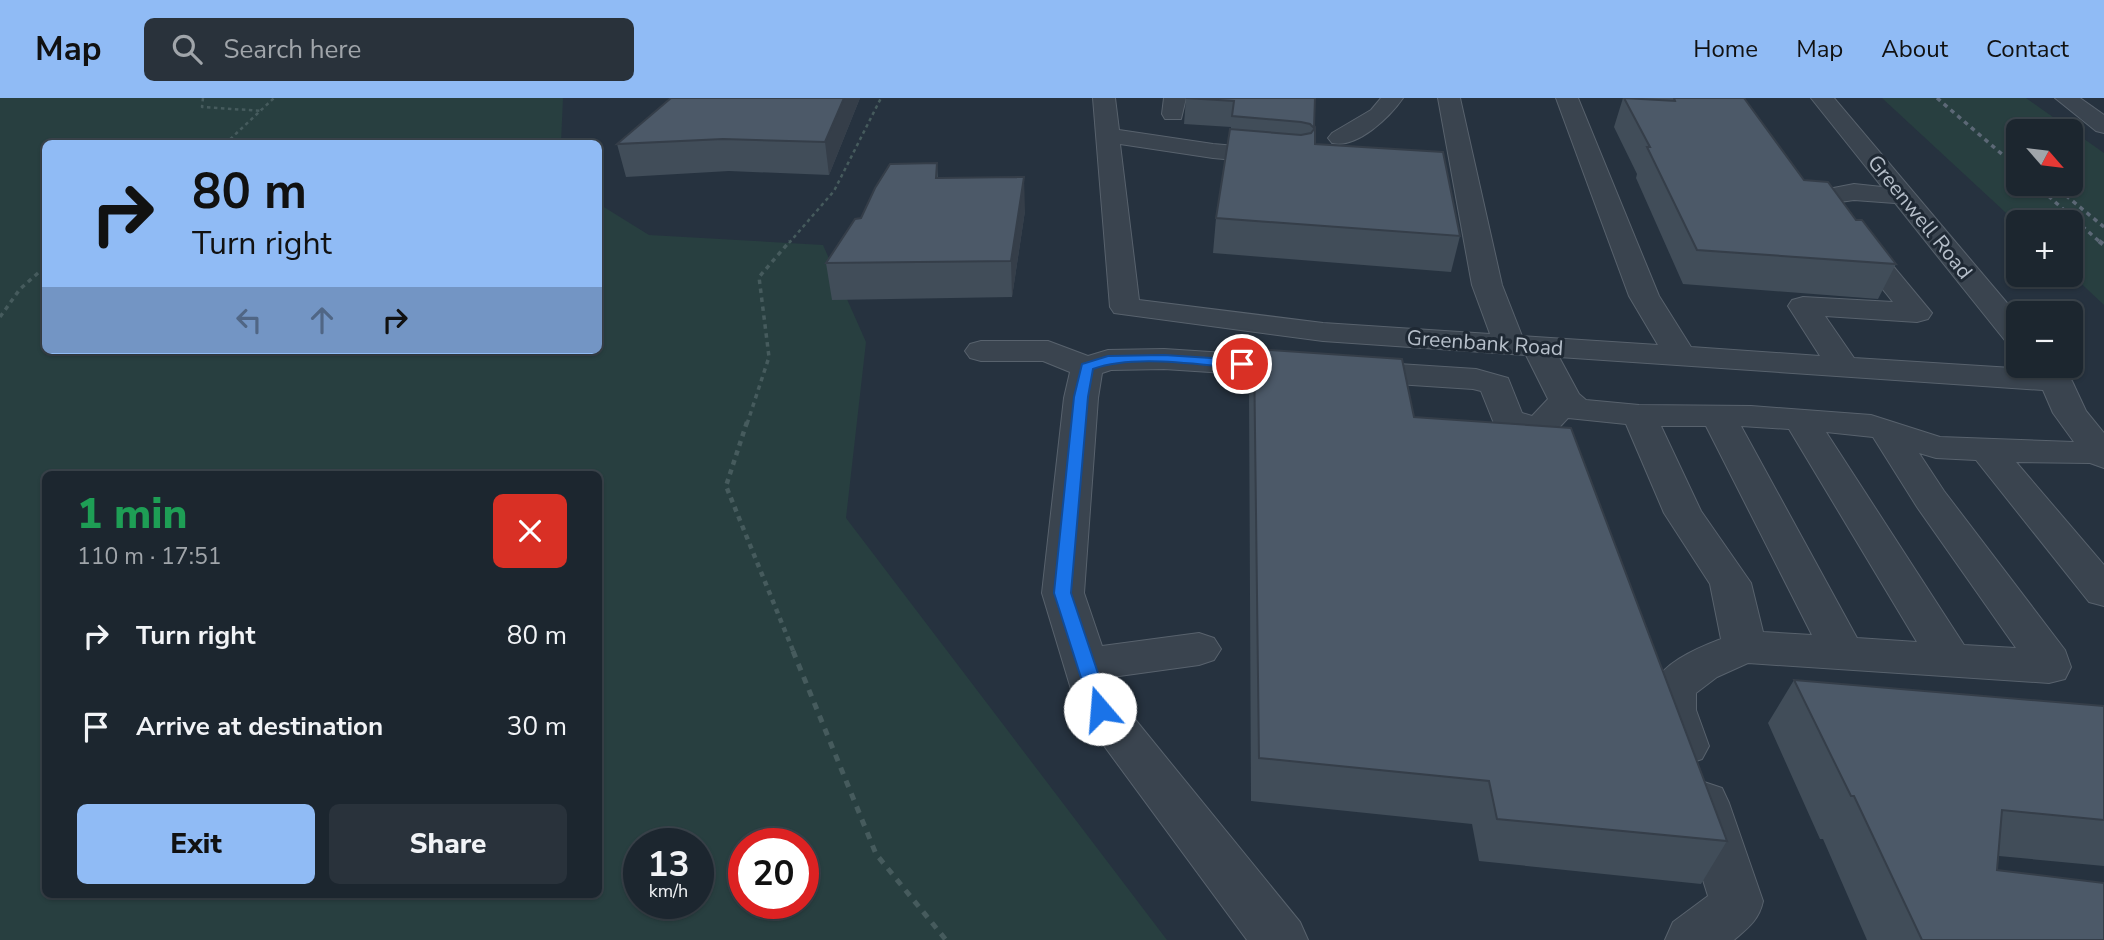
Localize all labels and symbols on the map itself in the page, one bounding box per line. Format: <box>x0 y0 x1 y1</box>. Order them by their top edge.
north arrow <box>2006 119 2082 196</box>
street label: Greenwell Road <box>1861 149 1979 285</box>
street label: Greenbank Road <box>1406 324 1564 362</box>
pin <box>1212 334 1272 394</box>
position arrow <box>1063 672 1137 746</box>
speed limit sign: 20 <box>728 828 819 919</box>

